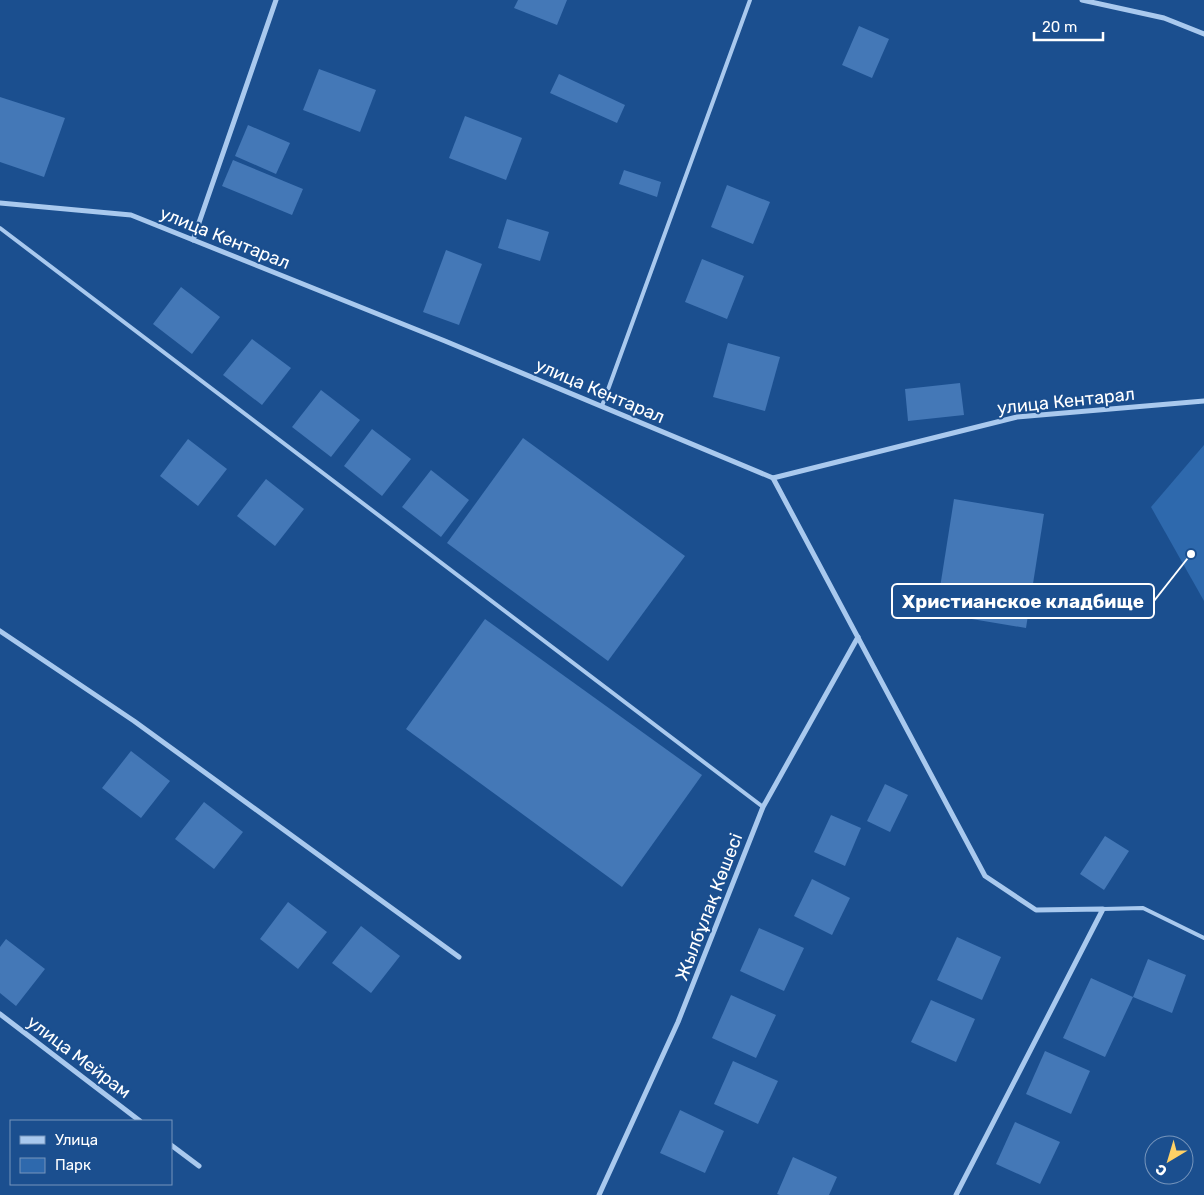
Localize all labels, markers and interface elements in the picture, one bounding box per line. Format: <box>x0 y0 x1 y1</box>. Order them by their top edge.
scale bar <box>1034 10 1103 42</box>
text: 20 m <box>1042 18 1077 36</box>
street label: улица Кентарал <box>157 202 293 274</box>
street label: улица Кентарал <box>532 354 668 428</box>
street label: улица Кентарал <box>996 383 1136 419</box>
callout: Христианское кладбище <box>892 584 1154 618</box>
text: Христианское кладбище <box>902 590 1144 613</box>
street label: Жылбұлақ Көшесі <box>671 830 747 984</box>
street label: улица Мейрам <box>23 1011 135 1103</box>
legend <box>10 1120 172 1185</box>
text: Улица <box>55 1131 98 1149</box>
north arrow <box>1144 1135 1194 1185</box>
text: Парк <box>55 1156 91 1174</box>
text: С <box>1152 1160 1170 1180</box>

